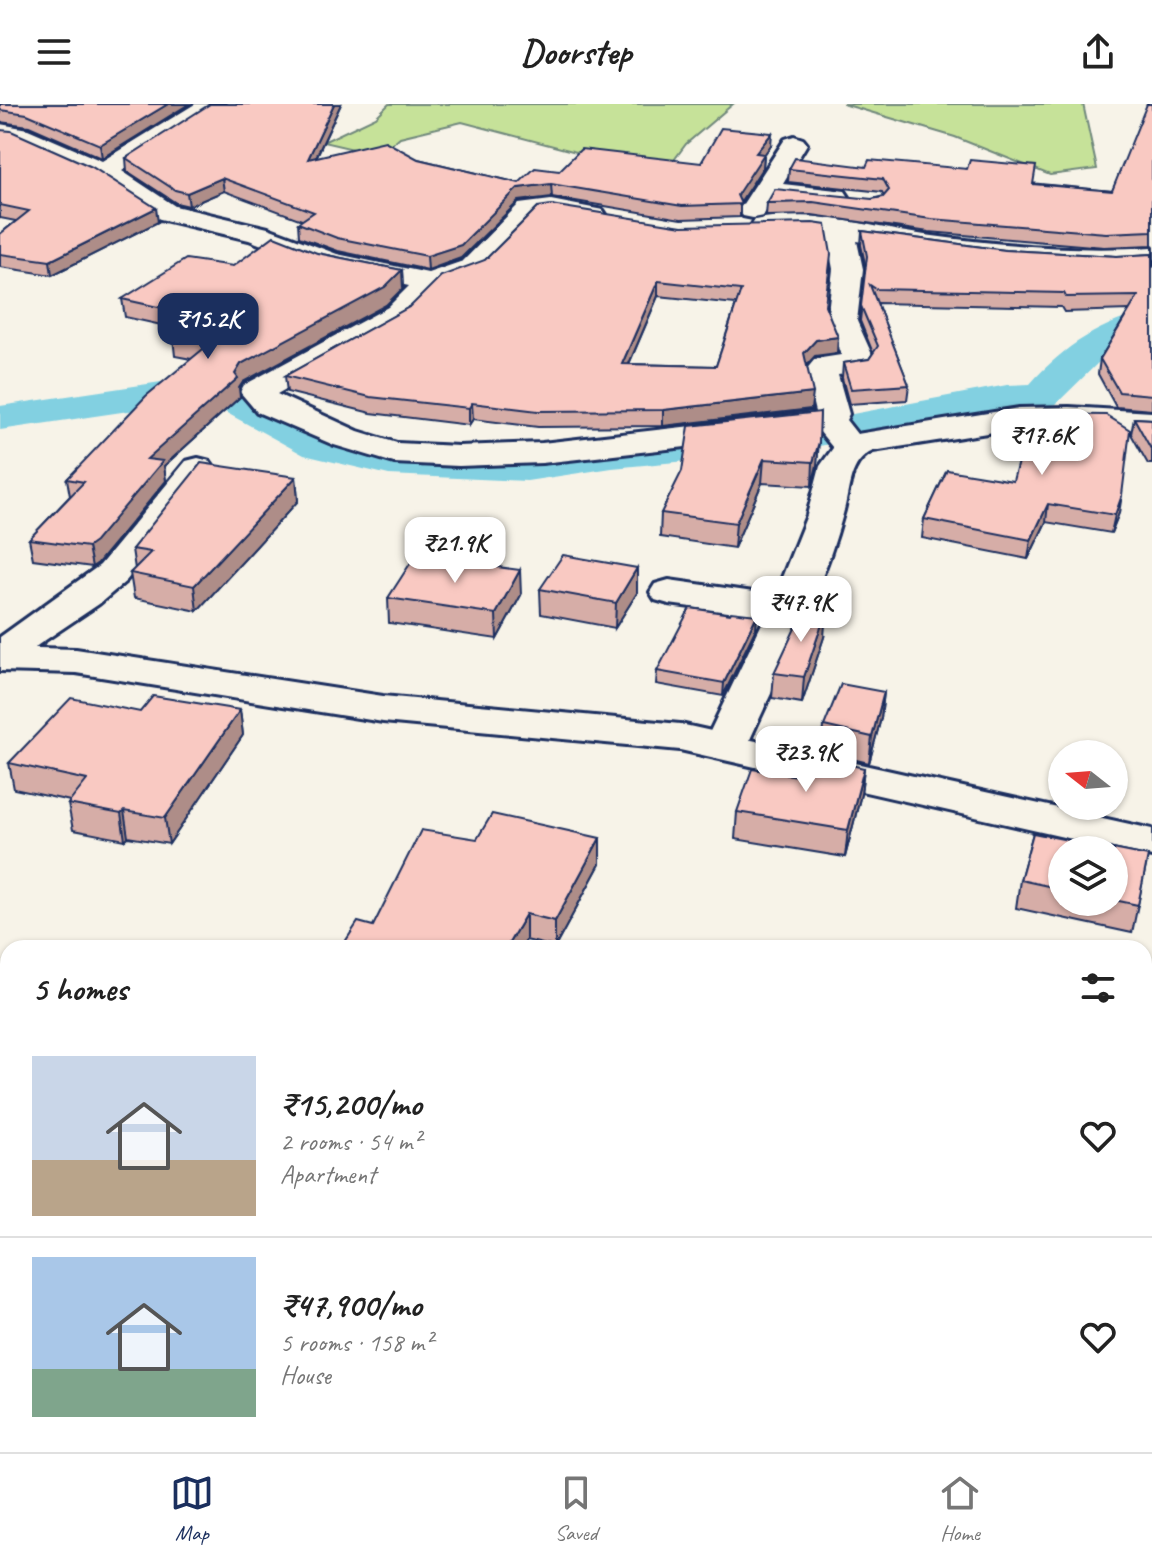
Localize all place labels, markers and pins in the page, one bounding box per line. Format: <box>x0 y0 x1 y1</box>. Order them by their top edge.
pin: ₹15.2K <box>143 293 273 361</box>
pin: ₹17.6K <box>977 409 1107 477</box>
pin: ₹21.9K <box>390 517 520 585</box>
pin: ₹47.9K <box>736 576 866 644</box>
pin: ₹23.9K <box>741 726 871 794</box>

